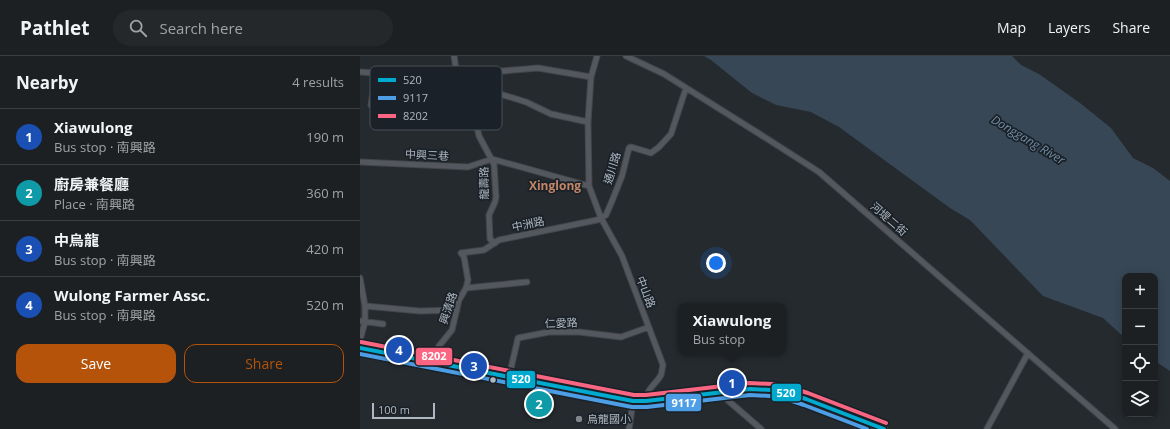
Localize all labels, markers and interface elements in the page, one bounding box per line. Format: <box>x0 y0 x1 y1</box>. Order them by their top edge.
search box <box>113 10 393 46</box>
text: Pathlet <box>20 15 89 41</box>
icon: search <box>127 17 149 39</box>
text: Search here <box>159 18 243 38</box>
text: Map <box>997 18 1026 37</box>
text: Layers <box>1048 18 1090 37</box>
text: Share <box>1112 18 1150 37</box>
legend <box>370 66 502 130</box>
text: Nearby <box>16 71 78 94</box>
text: 520 <box>403 72 422 87</box>
text: 4 results <box>292 73 344 91</box>
text: 9117 <box>403 90 428 105</box>
text: 8202 <box>403 108 428 123</box>
water label: Donggang River <box>988 111 1069 169</box>
text: Xiawulong <box>54 117 133 137</box>
text: 1 <box>25 128 33 146</box>
text: 190 m <box>306 128 344 146</box>
text: Bus stop · 南興路 <box>54 138 156 156</box>
street label: 中興三巷 <box>405 146 449 163</box>
street label: 通川路 <box>600 150 624 186</box>
street label: 龍壽路 <box>476 166 491 200</box>
text: 廚房兼餐廳 <box>54 174 129 194</box>
district label: Xinglong <box>529 177 581 194</box>
text: 2 <box>25 184 33 202</box>
text: 360 m <box>306 184 344 202</box>
text: Place · 南興路 <box>54 195 135 213</box>
street label: 河堤二街 <box>868 199 911 239</box>
street label: 中洲路 <box>510 213 546 234</box>
text: 中烏龍 <box>54 230 99 250</box>
text: 3 <box>25 240 33 258</box>
text: 420 m <box>306 240 344 258</box>
text: Bus stop · 南興路 <box>54 251 156 269</box>
your location <box>706 253 726 273</box>
map controls <box>1122 273 1158 417</box>
button: + <box>1122 273 1158 309</box>
street label: 中山路 <box>634 274 659 310</box>
text: Wulong Farmer Assc. <box>54 285 210 305</box>
street label: 興清路 <box>435 290 460 326</box>
text: 4 <box>25 296 33 314</box>
text: 520 m <box>306 296 344 314</box>
popup <box>678 303 786 355</box>
text: Bus stop · 南興路 <box>54 306 156 324</box>
button: − <box>1122 309 1158 345</box>
text: Xiawulong <box>693 310 771 330</box>
street label: 仁愛路 <box>544 314 578 331</box>
text: Bus stop <box>693 330 745 348</box>
pin: 4 <box>386 335 412 365</box>
button: Save <box>16 344 176 383</box>
button: Share <box>184 344 344 383</box>
button: locate <box>1122 345 1158 381</box>
line badge: 8202 <box>415 347 453 366</box>
text: 8202 <box>421 348 447 363</box>
pin: 3 <box>461 351 487 381</box>
pin: 1 <box>719 368 745 398</box>
line badge: 520 <box>506 370 536 389</box>
text: 520 <box>512 371 530 386</box>
unlabelled marker <box>488 375 498 385</box>
button: layers <box>1122 381 1158 417</box>
line badge: 520 <box>771 383 802 402</box>
text: 520 <box>777 385 795 400</box>
pin: 2 <box>526 389 552 419</box>
line badge: 9117 <box>665 393 702 412</box>
text: 9117 <box>671 395 697 410</box>
scale bar <box>372 401 435 420</box>
text: 100 m <box>378 402 410 417</box>
place label: 烏龍國小 <box>587 411 631 426</box>
marker: 烏龍國小 <box>574 414 584 424</box>

